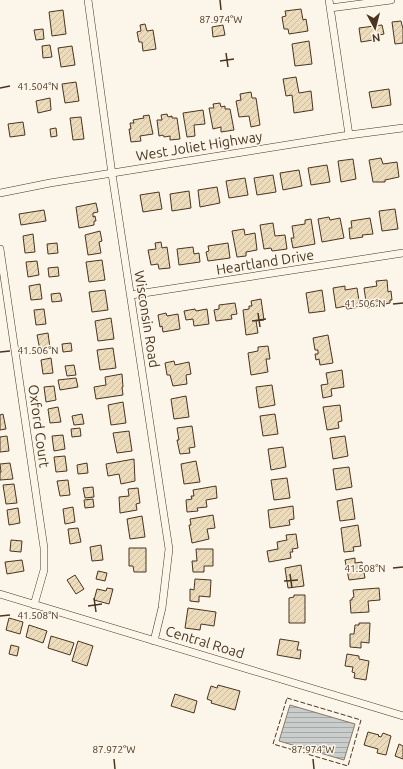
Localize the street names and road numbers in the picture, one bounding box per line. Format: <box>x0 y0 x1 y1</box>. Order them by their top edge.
street label: West Joliet Highway <box>135 128 264 164</box>
street label: Heartland Drive <box>215 246 315 278</box>
street label: Wisconsin Road <box>131 269 163 369</box>
street label: Oxford Court <box>25 383 53 469</box>
street label: Central Road <box>164 622 246 662</box>

